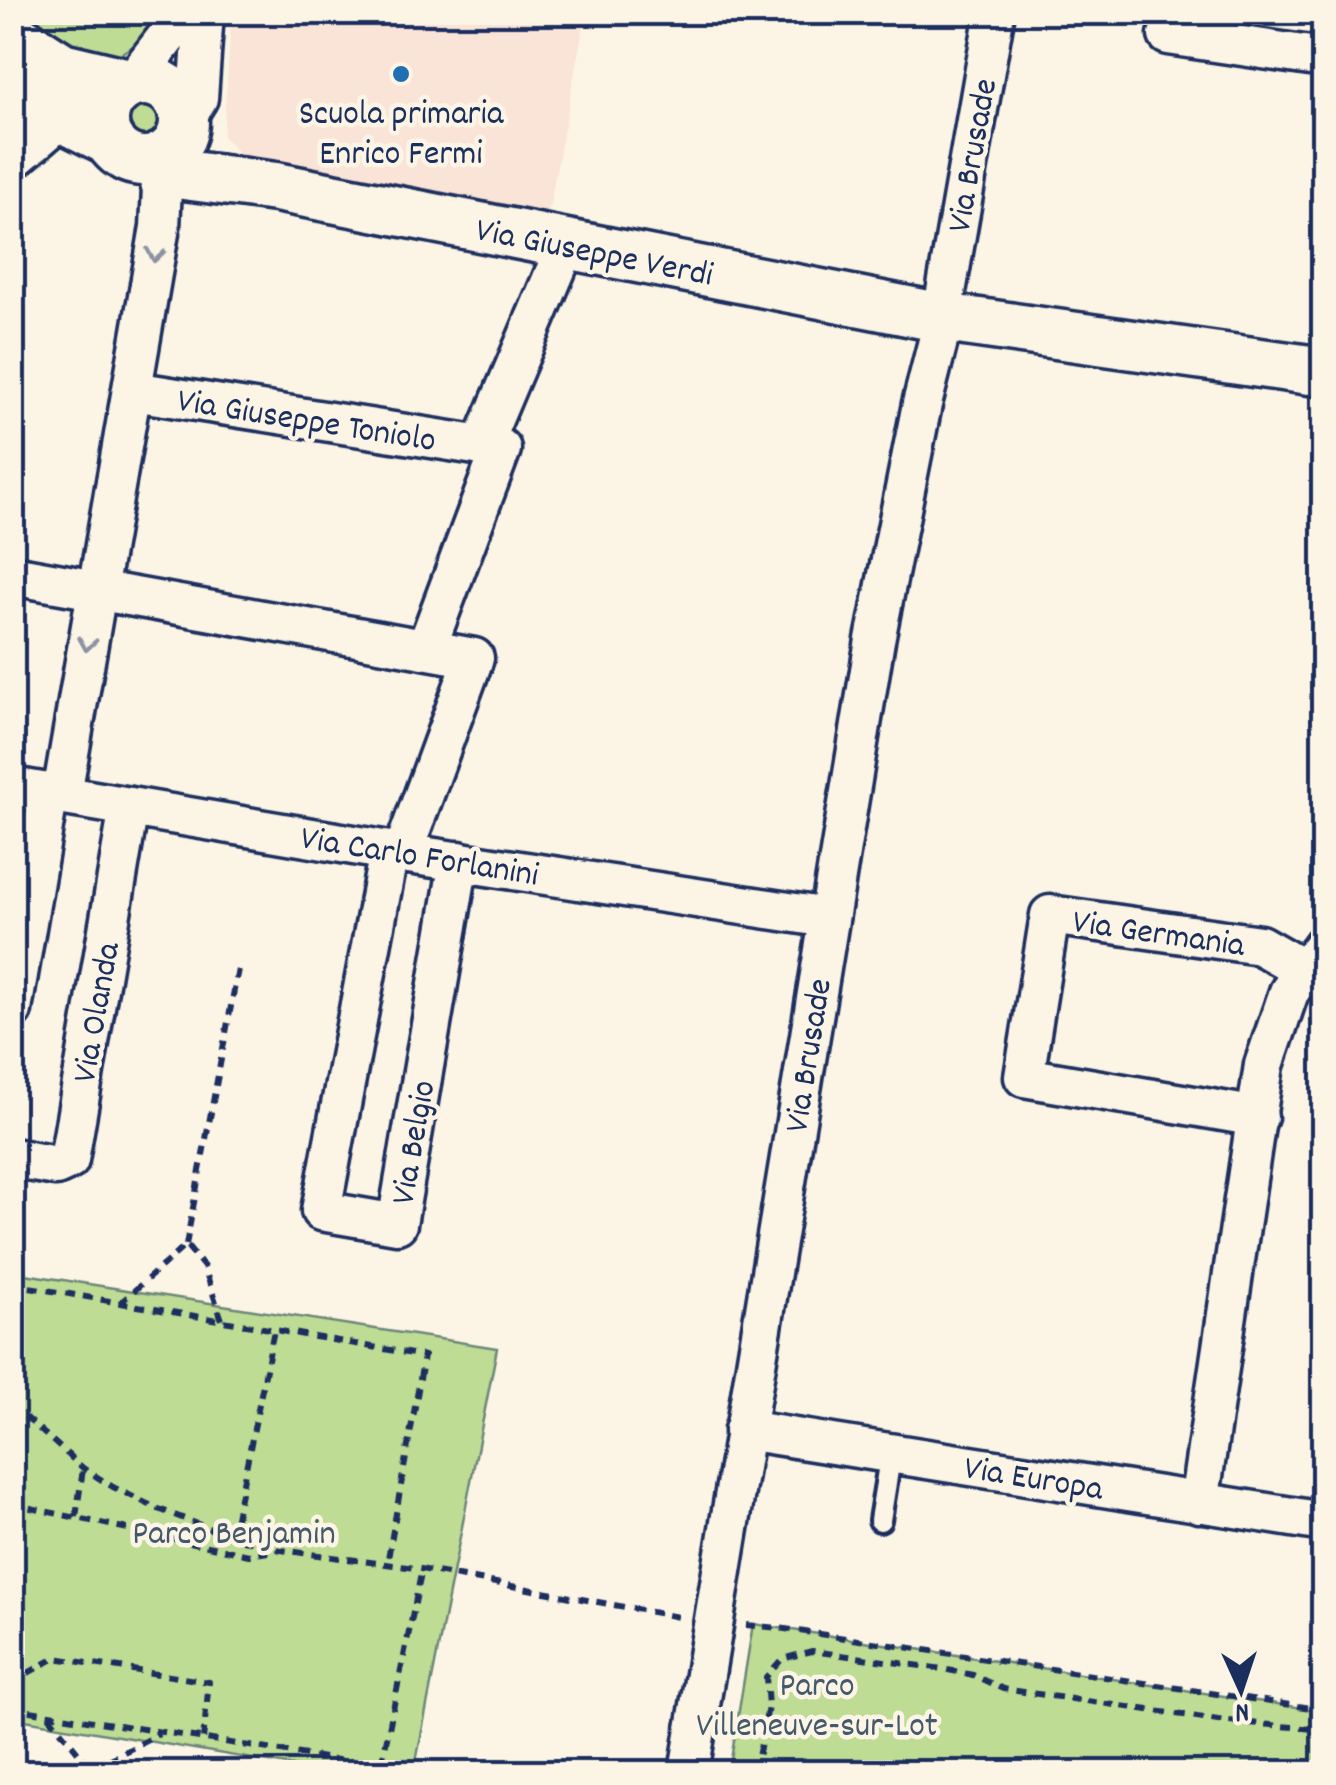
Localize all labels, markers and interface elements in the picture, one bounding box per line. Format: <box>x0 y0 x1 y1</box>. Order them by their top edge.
marker: Scuola primaria Enrico Fermi <box>390 63 412 85</box>
street label: Via Brusade <box>937 75 1013 237</box>
place label: Scuola primaria Enrico Fermi <box>299 91 504 181</box>
street label: Via Giuseppe Verdi <box>471 207 717 302</box>
one-way arrow <box>145 247 166 263</box>
street label: Via Giuseppe Toniolo <box>173 378 439 468</box>
one-way arrow <box>77 636 98 653</box>
street label: Via Carlo Forlanini <box>297 815 542 902</box>
street label: Via Germania <box>1069 899 1248 973</box>
street label: Via Olanda <box>62 938 136 1087</box>
street label: Via Brusade <box>774 975 848 1136</box>
street label: Via Belgio <box>380 1077 451 1209</box>
street label: Via Europa <box>960 1445 1107 1517</box>
park label: Parco Benjamin <box>132 1511 336 1561</box>
north arrow <box>1191 1640 1291 1740</box>
park label: Parco Villeneuve-sur-Lot <box>696 1663 938 1753</box>
text: N <box>1234 1690 1250 1730</box>

